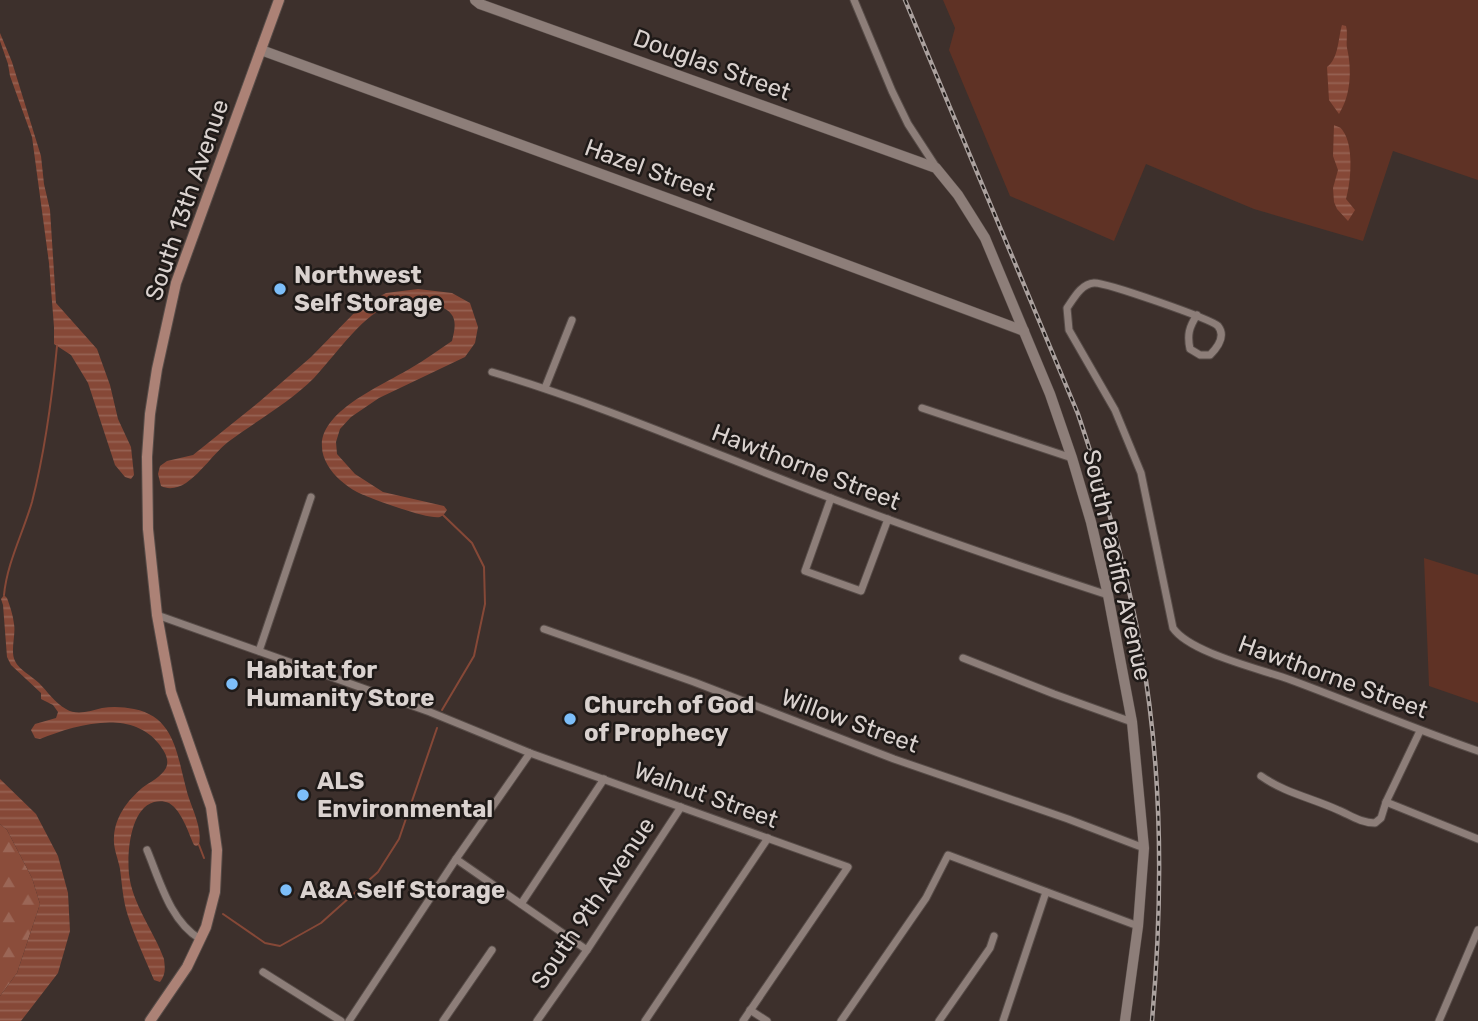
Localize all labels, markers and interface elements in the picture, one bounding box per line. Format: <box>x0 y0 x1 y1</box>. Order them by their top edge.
street label: Douglas Street <box>629 24 795 106</box>
street label: South 13th Avenue <box>139 96 235 304</box>
street label: Hazel Street <box>581 133 719 207</box>
place label: Northwest Self Storage <box>294 261 442 317</box>
marker: Northwest Self Storage <box>272 281 288 297</box>
street label: Hawthorne Street <box>708 418 904 516</box>
street label: South Pacific Avenue <box>1077 447 1157 683</box>
street label: Hawthorne Street <box>1234 630 1432 724</box>
place label: Habitat for Humanity Store <box>246 656 435 712</box>
marker: Habitat for Humanity Store <box>224 676 240 692</box>
street label: Willow Street <box>777 683 923 759</box>
place label: Church of God of Prophecy <box>584 691 754 747</box>
marker: Church of God of Prophecy <box>562 711 578 727</box>
street label: Walnut Street <box>630 756 782 834</box>
place label: ALS Environmental <box>317 767 493 823</box>
marker: ALS Environmental <box>295 787 311 803</box>
street label: South 9th Avenue <box>525 812 661 994</box>
place label: A&A Self Storage <box>300 876 505 904</box>
marker: A&A Self Storage <box>278 882 294 898</box>

